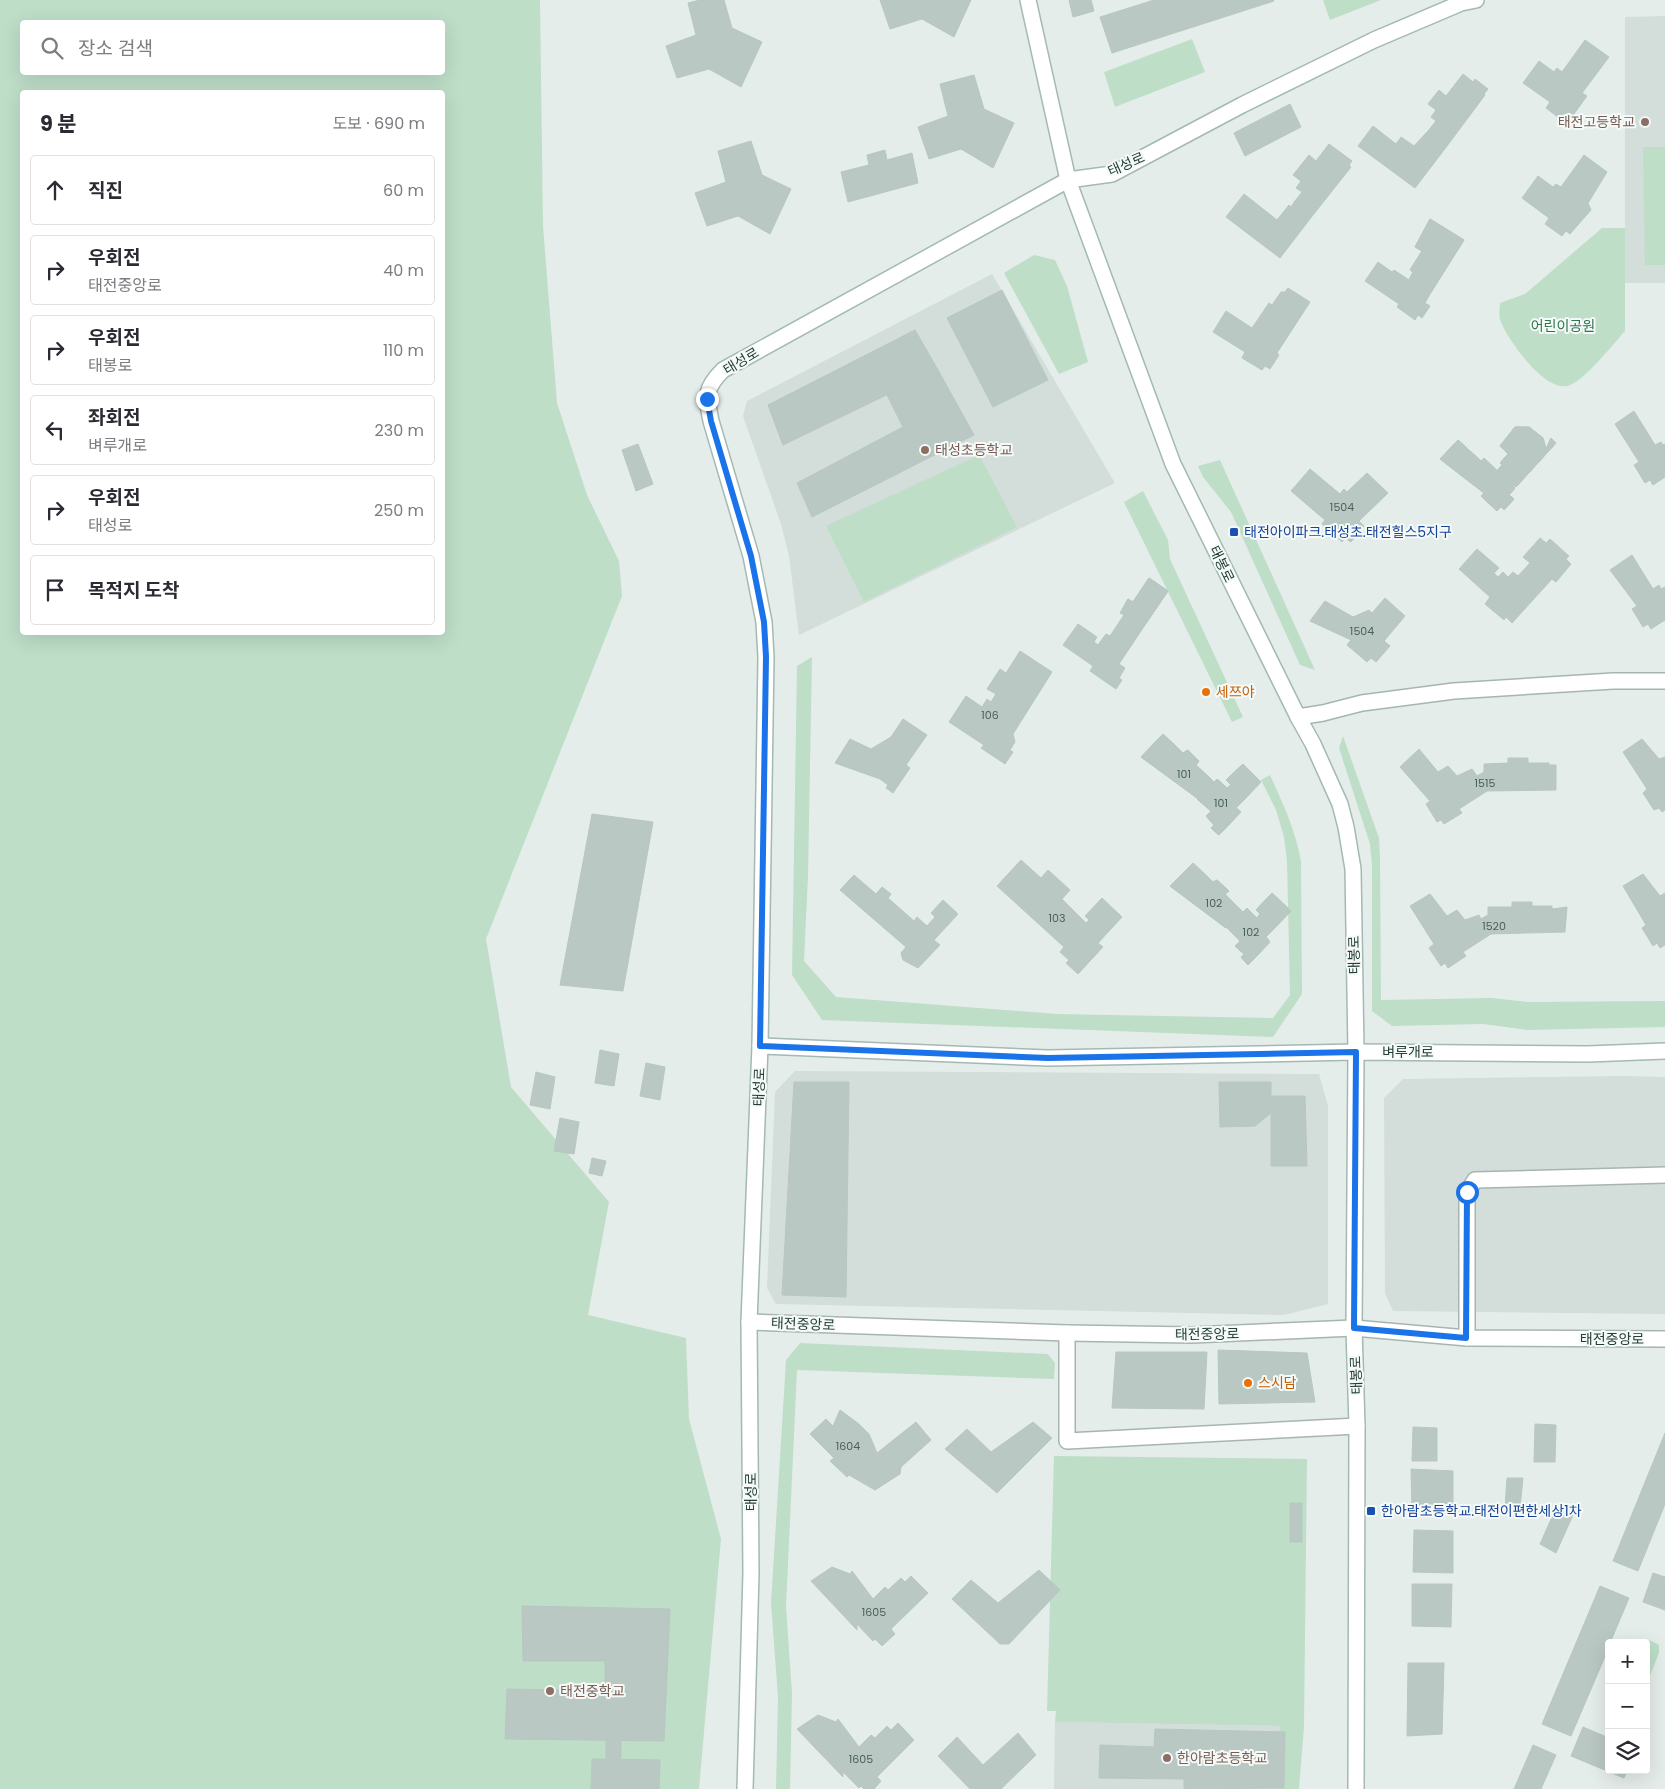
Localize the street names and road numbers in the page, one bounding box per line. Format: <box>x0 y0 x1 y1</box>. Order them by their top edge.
street label: 태성로 <box>1104 147 1148 181</box>
street label: 태성로 <box>719 342 763 380</box>
street label: 태봉로 <box>1205 542 1240 586</box>
street label: 태봉로 <box>1344 935 1364 974</box>
street label: 벼루개로 <box>1382 1042 1434 1062</box>
street label: 태성로 <box>748 1067 770 1107</box>
street label: 태전중앙로 <box>770 1313 836 1335</box>
street label: 태전중앙로 <box>1175 1323 1239 1345</box>
street label: 태전중앙로 <box>1580 1329 1644 1349</box>
street label: 태봉로 <box>1345 1355 1367 1395</box>
street label: 태성로 <box>741 1473 761 1511</box>

